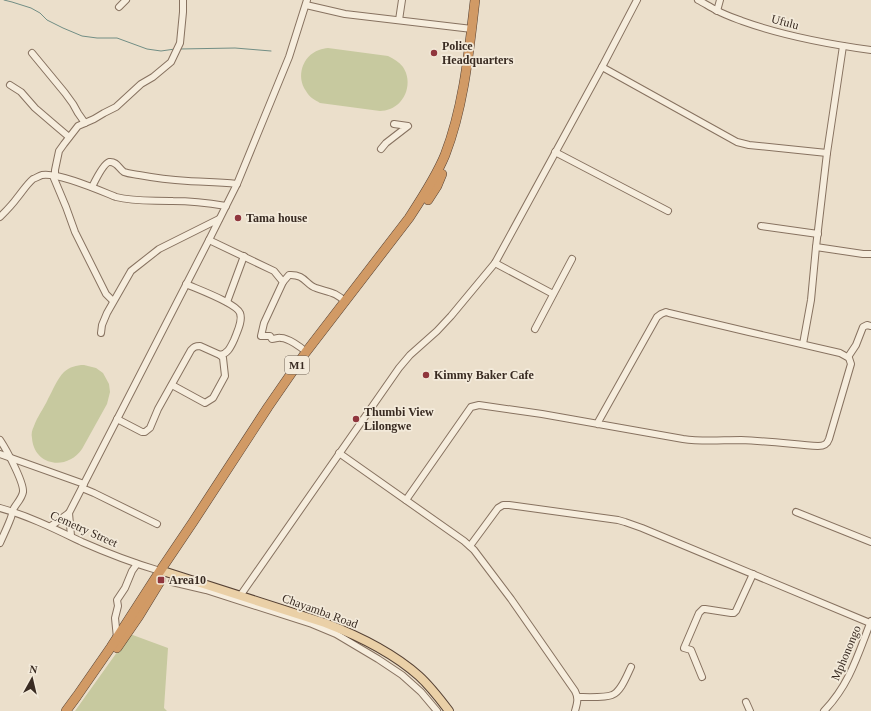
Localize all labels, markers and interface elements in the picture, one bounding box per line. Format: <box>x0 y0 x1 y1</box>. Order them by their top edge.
street label: Ufulu <box>770 12 800 32</box>
place label: Police Headquarters <box>442 39 514 67</box>
marker: Police Headquarters <box>429 48 439 58</box>
place label: Tama house <box>246 211 308 225</box>
marker: Tama house <box>233 213 243 223</box>
road number: M1 <box>285 356 309 374</box>
place label: Kimmy Baker Cafe <box>434 368 534 382</box>
marker: Kimmy Baker Cafe <box>421 370 431 380</box>
place label: Thumbi View Lilongwe <box>364 405 434 433</box>
marker: Thumbi View Lilongwe <box>351 414 361 424</box>
street label: Cemetry Street <box>48 508 120 550</box>
place label: Area10 <box>169 573 206 587</box>
marker: Area10 <box>156 575 166 585</box>
street label: Chayamba Road <box>280 591 360 631</box>
street label: Mphonongo <box>828 623 864 683</box>
north arrow <box>12 659 52 699</box>
text: N <box>29 663 38 676</box>

